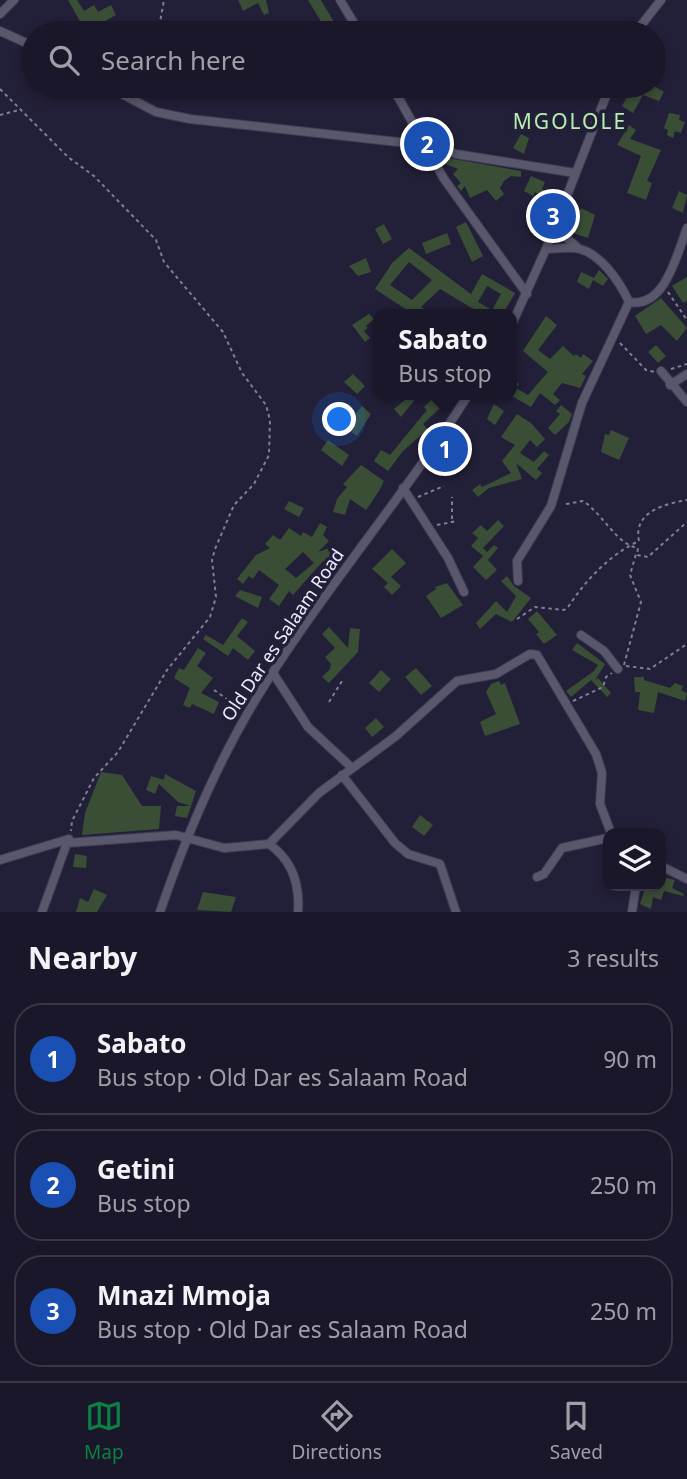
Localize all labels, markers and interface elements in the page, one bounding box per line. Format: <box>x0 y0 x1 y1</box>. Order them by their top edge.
search box <box>21 21 666 98</box>
icon: search <box>45 41 83 79</box>
text: Search here <box>101 42 246 78</box>
district label: MGOLOLE <box>513 107 627 135</box>
pin: 2 <box>404 118 450 170</box>
pin: 3 <box>530 190 576 242</box>
popup <box>373 309 517 400</box>
text: Sabato <box>398 321 488 357</box>
text: Bus stop <box>398 357 492 389</box>
your location <box>322 402 356 436</box>
pin: 1 <box>422 423 468 475</box>
street label: Old Dar es Salaam Road <box>216 544 349 725</box>
map controls <box>603 828 666 891</box>
button: layers <box>603 828 666 891</box>
text: Nearby <box>28 937 137 978</box>
text: 3 results <box>567 942 659 974</box>
text: Sabato <box>97 1025 186 1061</box>
text: 1 <box>46 1043 60 1075</box>
text: 90 m <box>603 1043 657 1075</box>
text: Bus stop · Old Dar es Salaam Road <box>97 1061 468 1093</box>
text: Getini <box>97 1151 175 1187</box>
text: 2 <box>46 1169 60 1201</box>
text: 250 m <box>590 1169 657 1201</box>
text: Bus stop <box>97 1187 191 1219</box>
text: Mnazi Mmoja <box>97 1277 271 1313</box>
text: 3 <box>46 1295 60 1327</box>
text: 250 m <box>590 1295 657 1327</box>
text: Bus stop · Old Dar es Salaam Road <box>97 1313 468 1345</box>
tab: Map <box>84 1397 124 1465</box>
tab: Directions <box>292 1397 382 1465</box>
tab: Saved <box>550 1397 603 1465</box>

